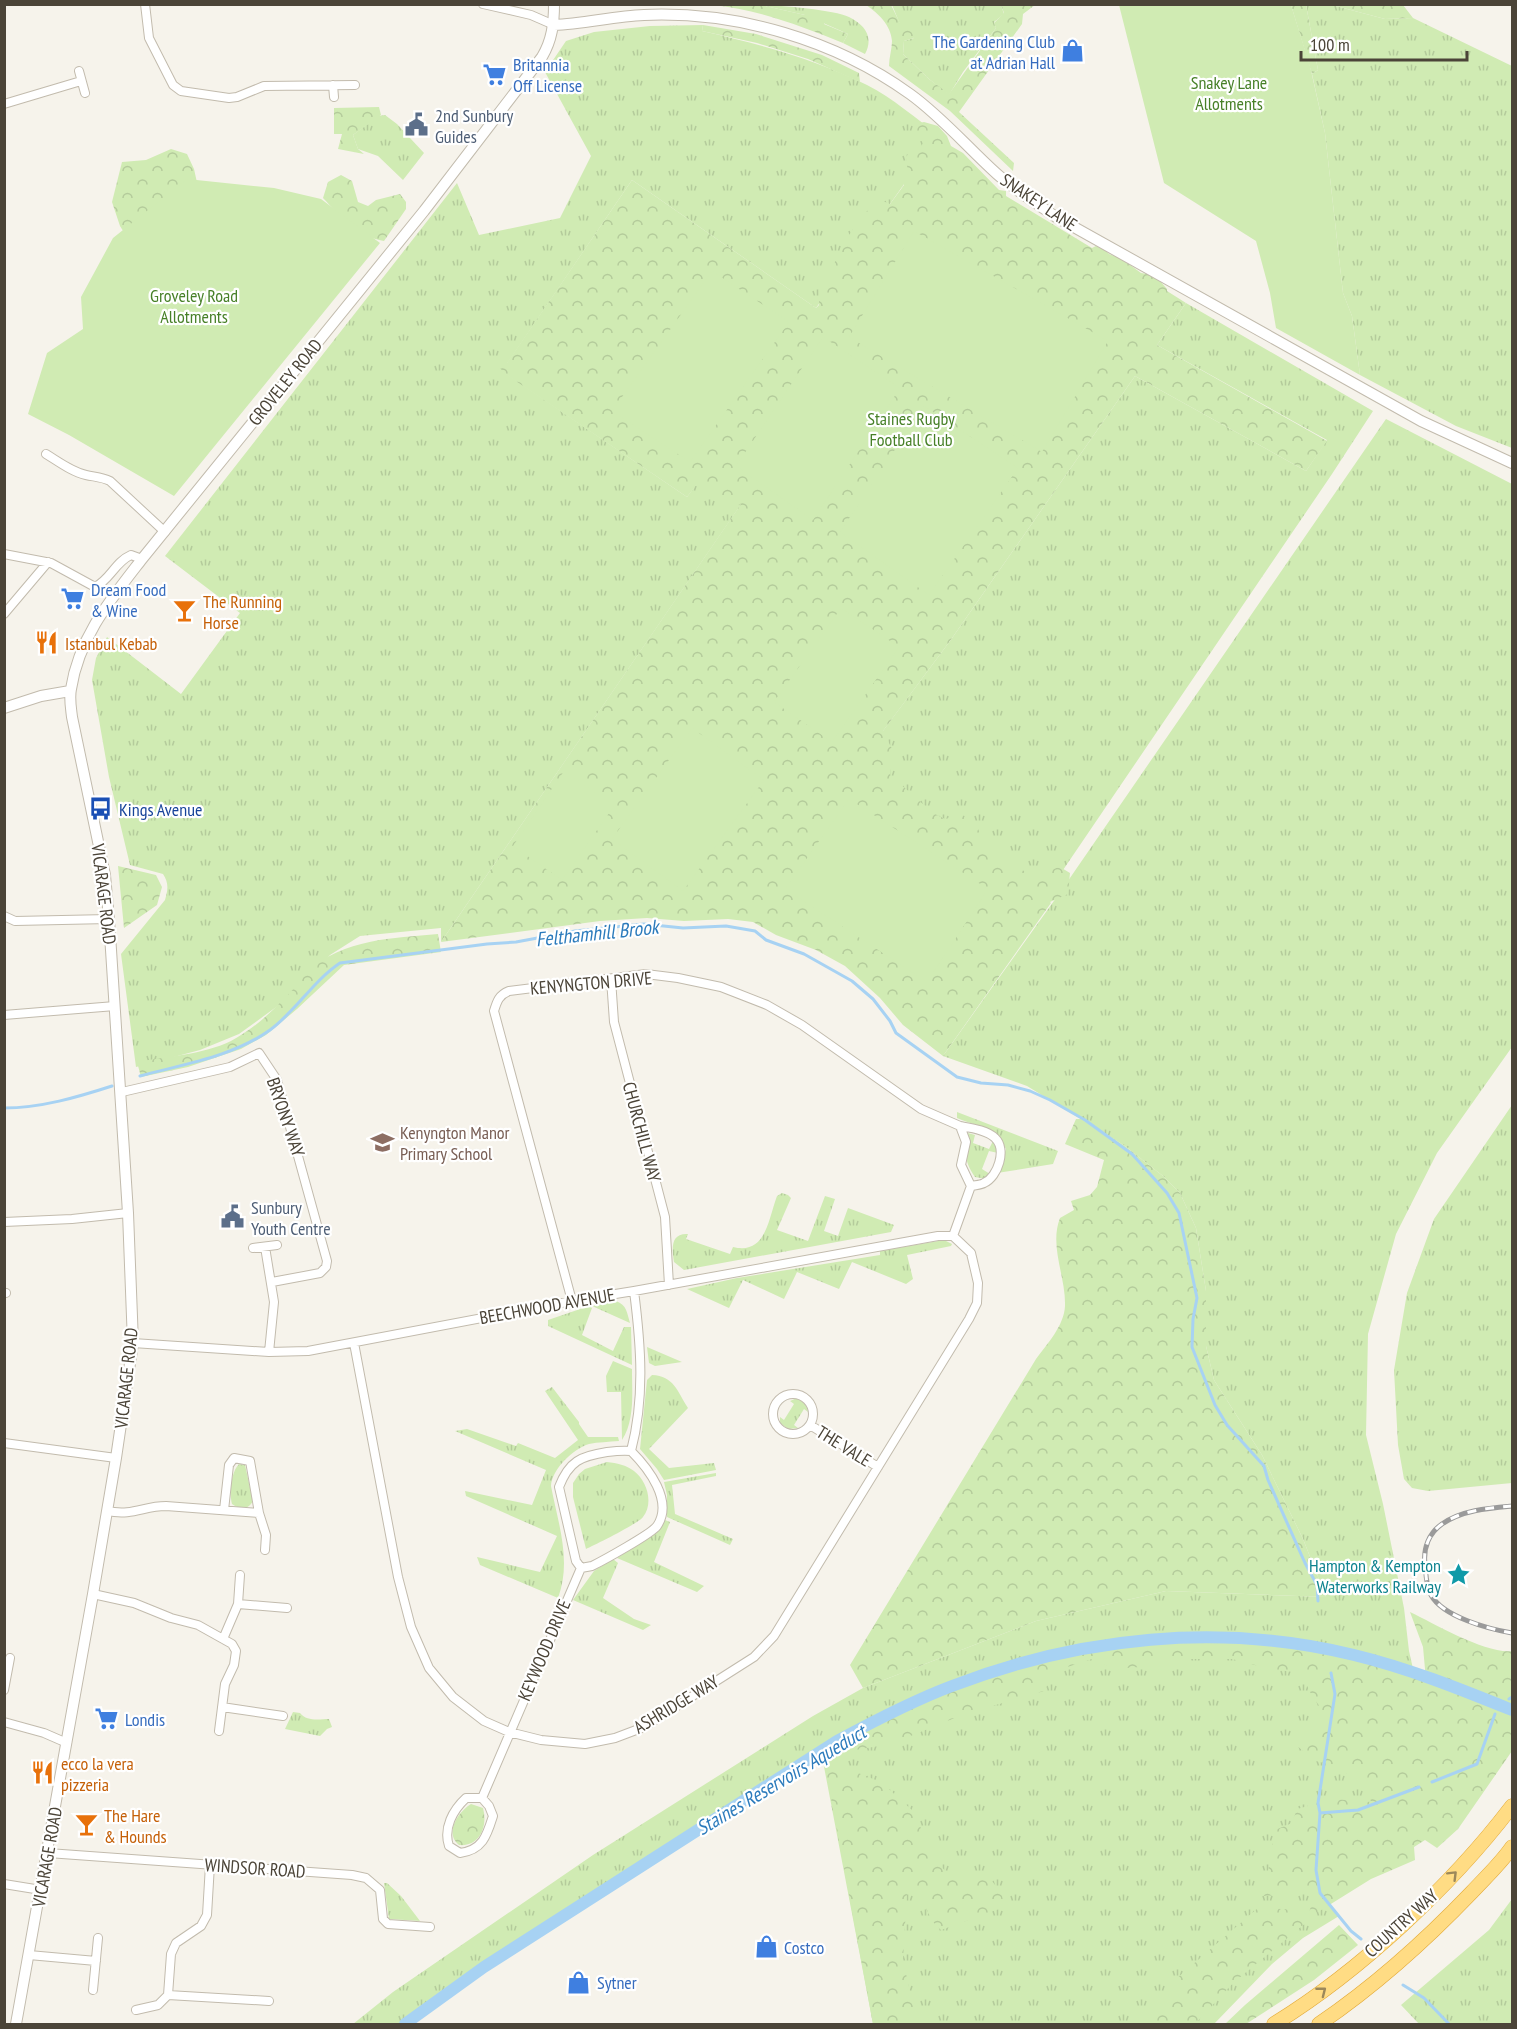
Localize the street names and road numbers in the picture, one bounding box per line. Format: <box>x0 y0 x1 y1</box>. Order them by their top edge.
street label: SNAKEY LANE <box>996 168 1082 236</box>
street label: GROVELEY ROAD <box>243 334 327 430</box>
street label: VICARAGE ROAD <box>86 841 122 946</box>
street label: KENYNGTON DRIVE <box>529 966 653 1000</box>
street label: BRYONY WAY <box>262 1074 311 1160</box>
street label: CHURCHILL WAY <box>618 1079 667 1185</box>
street label: BEECHWOOD AVENUE <box>478 1283 616 1329</box>
street label: VICARAGE ROAD <box>109 1326 143 1431</box>
street label: THE VALE <box>812 1420 876 1472</box>
street label: KEYWOOD DRIVE <box>512 1596 576 1704</box>
street label: ASHRIDGE WAY <box>629 1669 724 1738</box>
street label: VICARAGE ROAD <box>27 1805 67 1910</box>
street label: WINDSOR ROAD <box>204 1853 306 1883</box>
street label: COUNTRY WAY <box>1359 1883 1443 1962</box>

